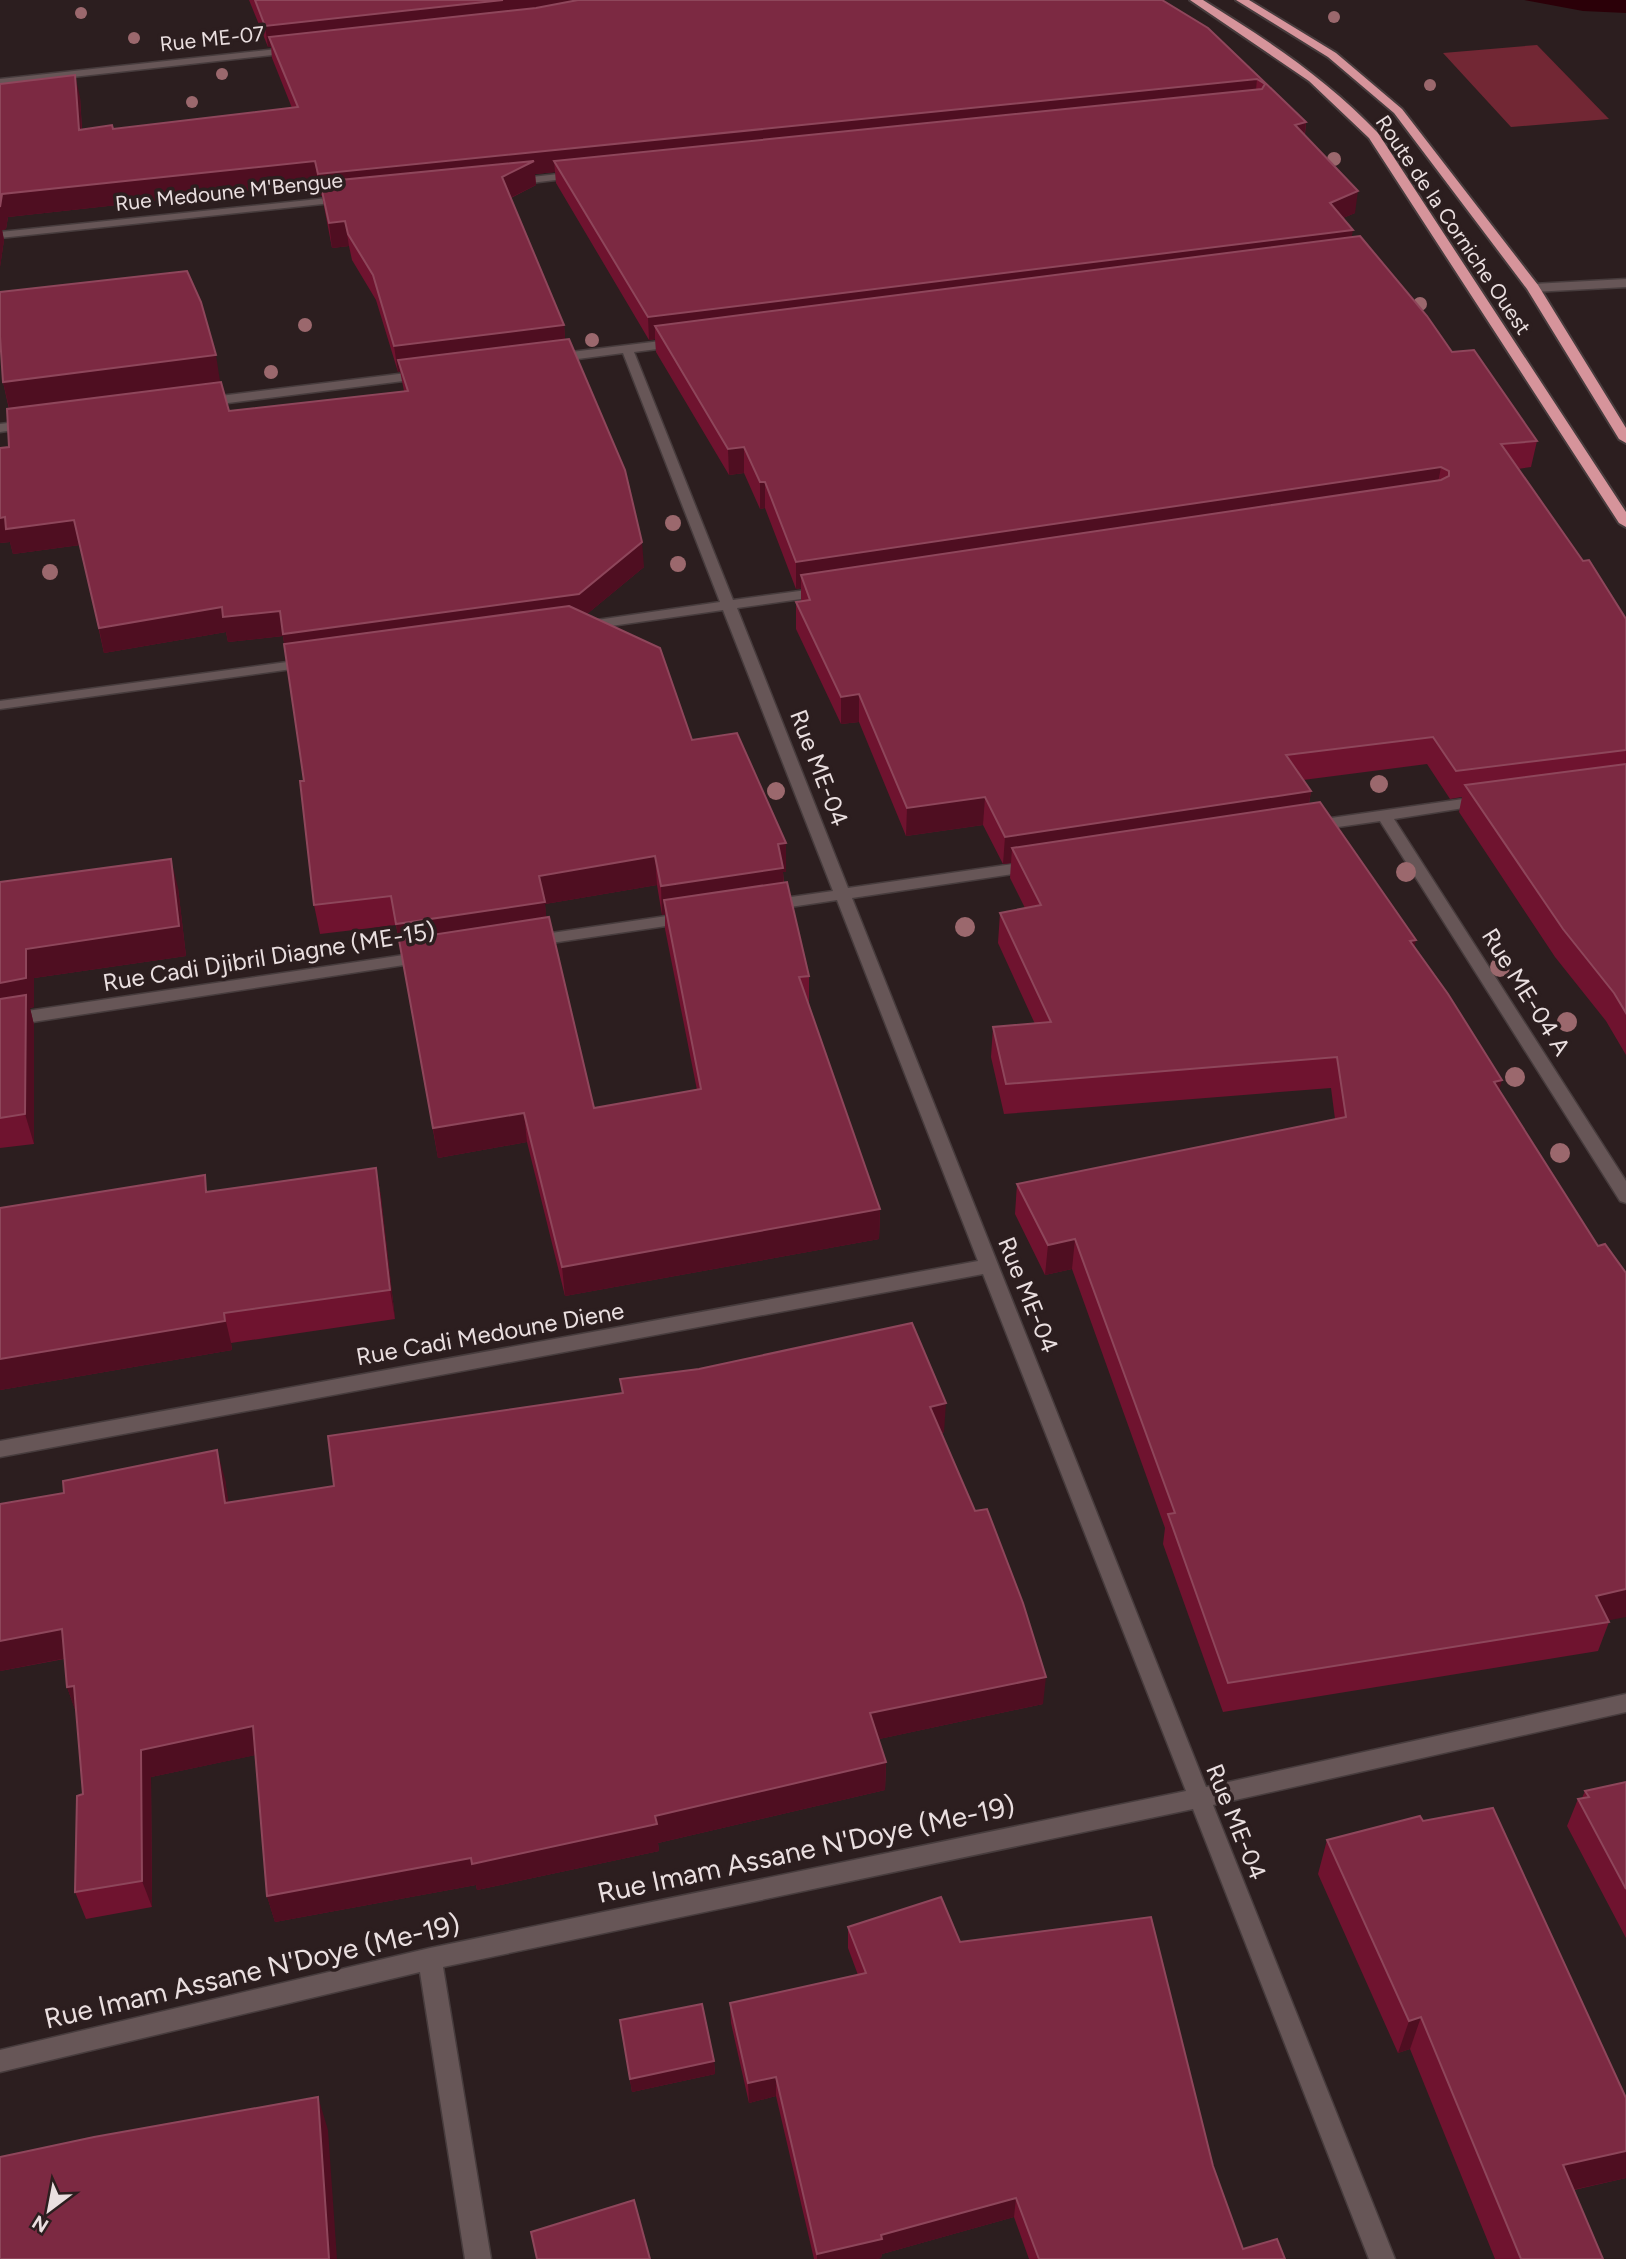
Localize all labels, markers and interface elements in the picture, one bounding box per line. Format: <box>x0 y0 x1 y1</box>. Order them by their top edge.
street label: Rue ME-07 <box>158 21 266 56</box>
street label: Route de la Corniche Ouest <box>1371 110 1536 339</box>
street label: Rue Medoune M'Bengue <box>114 167 344 216</box>
street label: Rue ME-04 <box>784 706 855 830</box>
street label: Rue Cadi Djibril Diagne (ME-15) <box>101 916 437 997</box>
street label: Rue ME-04 A <box>1476 923 1577 1061</box>
street label: Rue ME-04 <box>992 1233 1065 1357</box>
street label: Rue Cadi Medoune Diene <box>354 1296 626 1371</box>
street label: Rue ME-04 <box>1200 1760 1273 1884</box>
street label: Rue Imam Assane N'Doye (Me-19) <box>594 1788 1018 1910</box>
street label: Rue Imam Assane N'Doye (Me-19) <box>41 1907 463 2035</box>
north arrow <box>14 2175 84 2245</box>
text: N <box>28 2210 53 2238</box>

